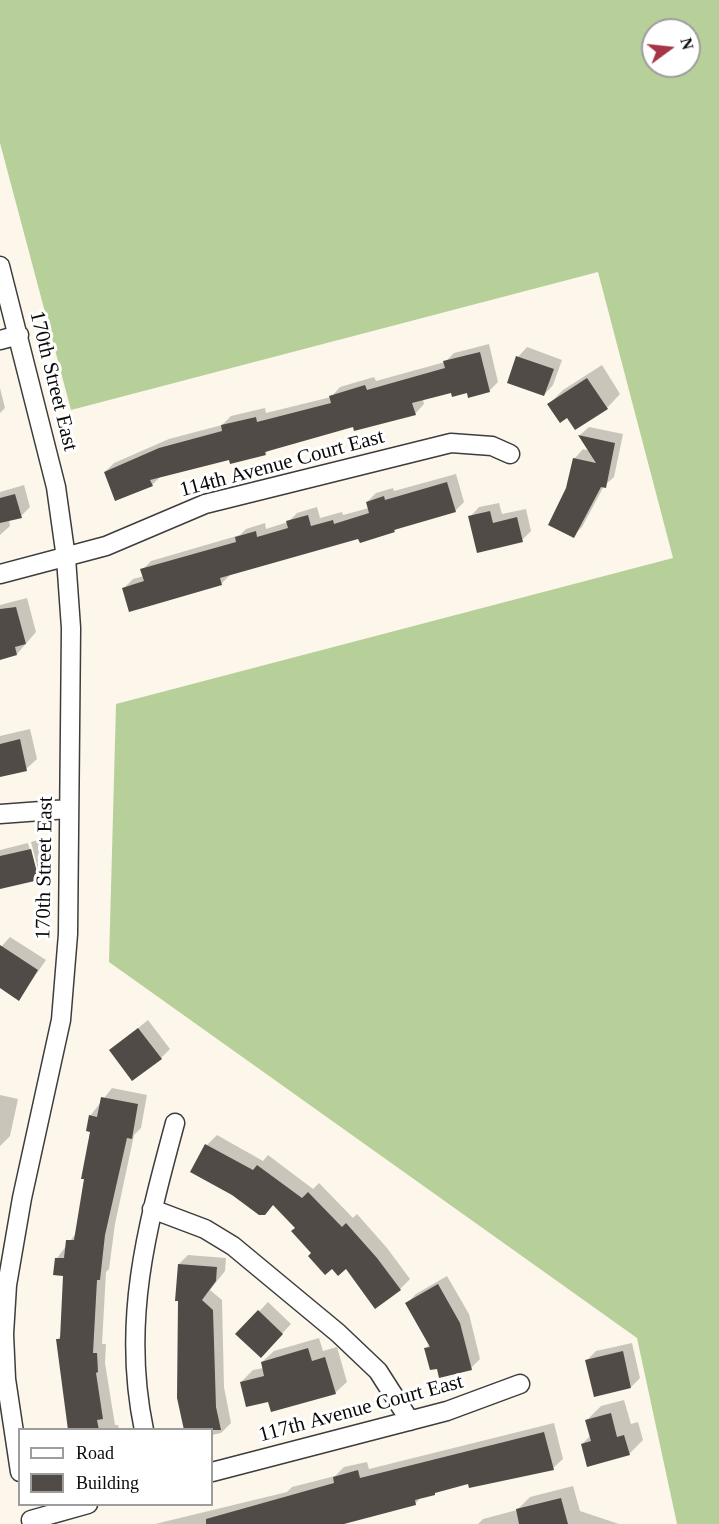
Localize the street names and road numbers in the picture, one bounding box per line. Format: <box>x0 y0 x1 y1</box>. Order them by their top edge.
street label: 170th Street East <box>23 308 83 454</box>
street label: 114th Avenue Court East <box>177 425 387 503</box>
street label: 170th Street East <box>31 796 59 940</box>
street label: 117th Avenue Court East <box>256 1370 466 1448</box>

